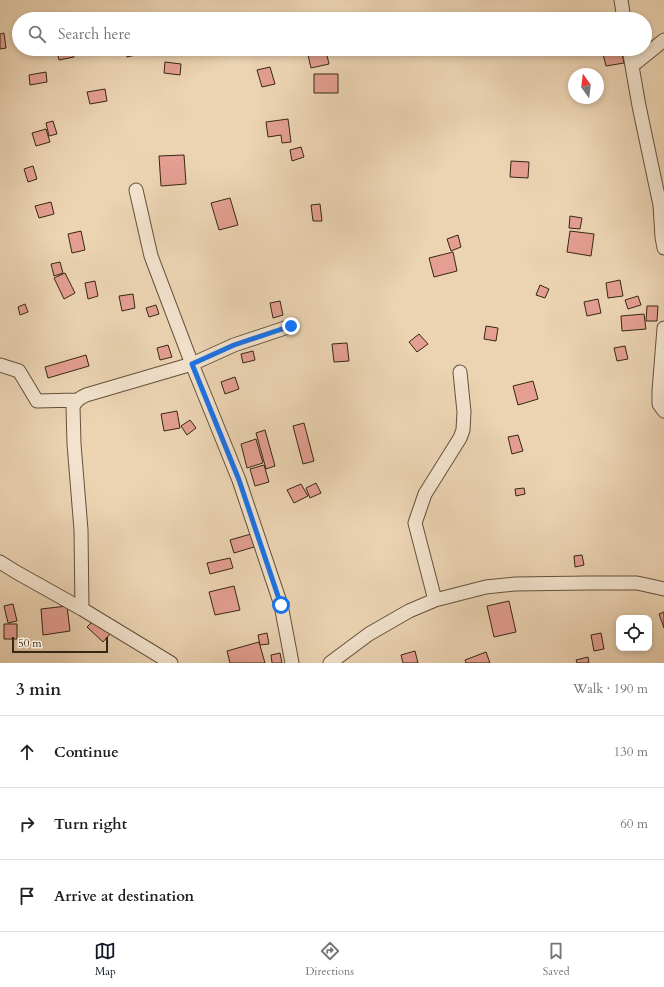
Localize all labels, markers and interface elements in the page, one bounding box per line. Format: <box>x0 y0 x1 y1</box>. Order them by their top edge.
search box <box>12 12 652 56</box>
icon: search <box>26 23 48 45</box>
text: Search here <box>58 24 131 44</box>
north arrow <box>568 68 604 104</box>
route end <box>282 317 300 335</box>
route start <box>272 596 290 614</box>
map controls <box>616 615 652 651</box>
button: locate <box>616 615 652 651</box>
scale bar <box>12 635 108 654</box>
text: 50 m <box>18 636 42 651</box>
text: 3 min <box>16 678 61 701</box>
text: Walk · 190 m <box>573 680 648 698</box>
icon: ahead <box>16 741 38 763</box>
text: Continue <box>54 742 119 762</box>
text: 130 m <box>614 743 648 761</box>
icon: right <box>16 813 38 835</box>
text: Turn right <box>54 814 127 834</box>
text: 60 m <box>620 815 648 833</box>
icon: arrive <box>16 885 38 907</box>
text: Arrive at destination <box>54 886 194 906</box>
tab: Map <box>94 940 116 979</box>
tab: Directions <box>305 940 354 979</box>
tab: Saved <box>543 940 570 979</box>

